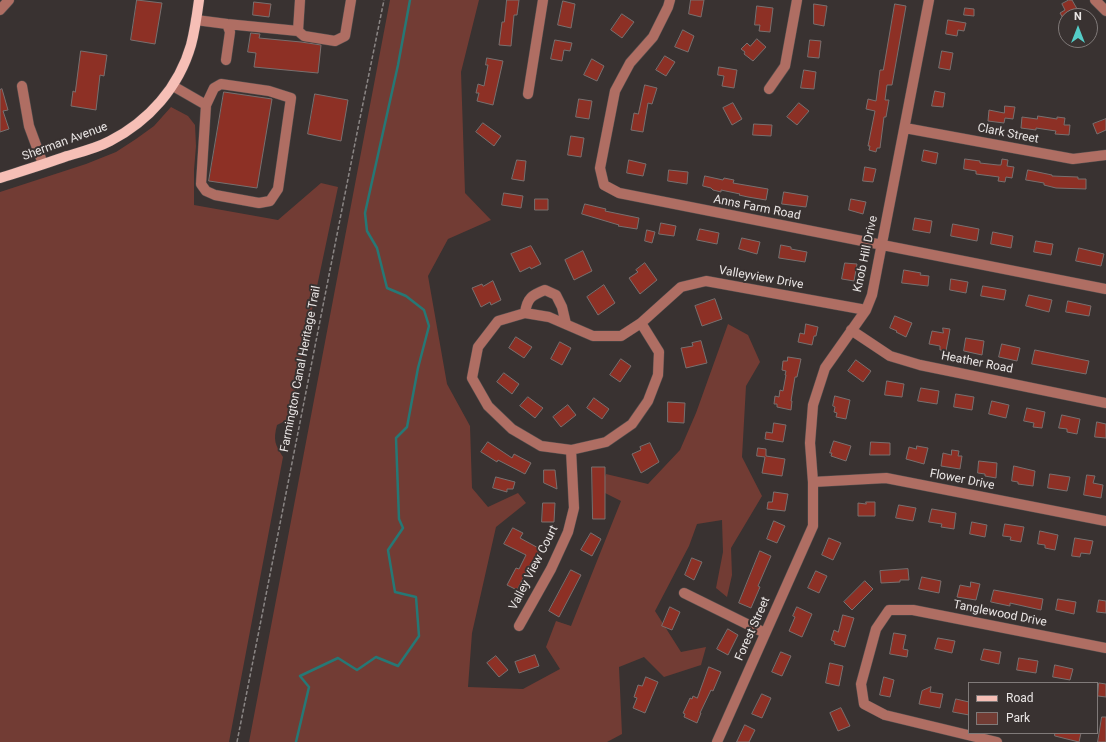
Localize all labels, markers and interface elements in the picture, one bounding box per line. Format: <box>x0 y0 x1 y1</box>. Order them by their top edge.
north arrow <box>1058 8 1098 48</box>
text: N <box>1074 10 1082 23</box>
street label: Sherman Avenue <box>20 120 110 164</box>
street label: Clark Street <box>976 121 1040 147</box>
street label: Anns Farm Road <box>712 193 802 223</box>
street label: Knob Hill Drive <box>851 214 881 294</box>
street label: Valleyview Drive <box>718 263 804 293</box>
street label: Farmington Canal Heritage Trail <box>278 285 324 453</box>
street label: Heather Road <box>940 349 1014 377</box>
street label: Flower Drive <box>928 467 996 493</box>
street label: Valley View Court <box>506 523 562 613</box>
street label: Forest Street <box>733 595 773 663</box>
street label: Tanglewood Drive <box>952 598 1048 630</box>
legend <box>968 682 1098 734</box>
text: Road <box>1006 691 1034 705</box>
text: Park <box>1006 711 1030 725</box>

